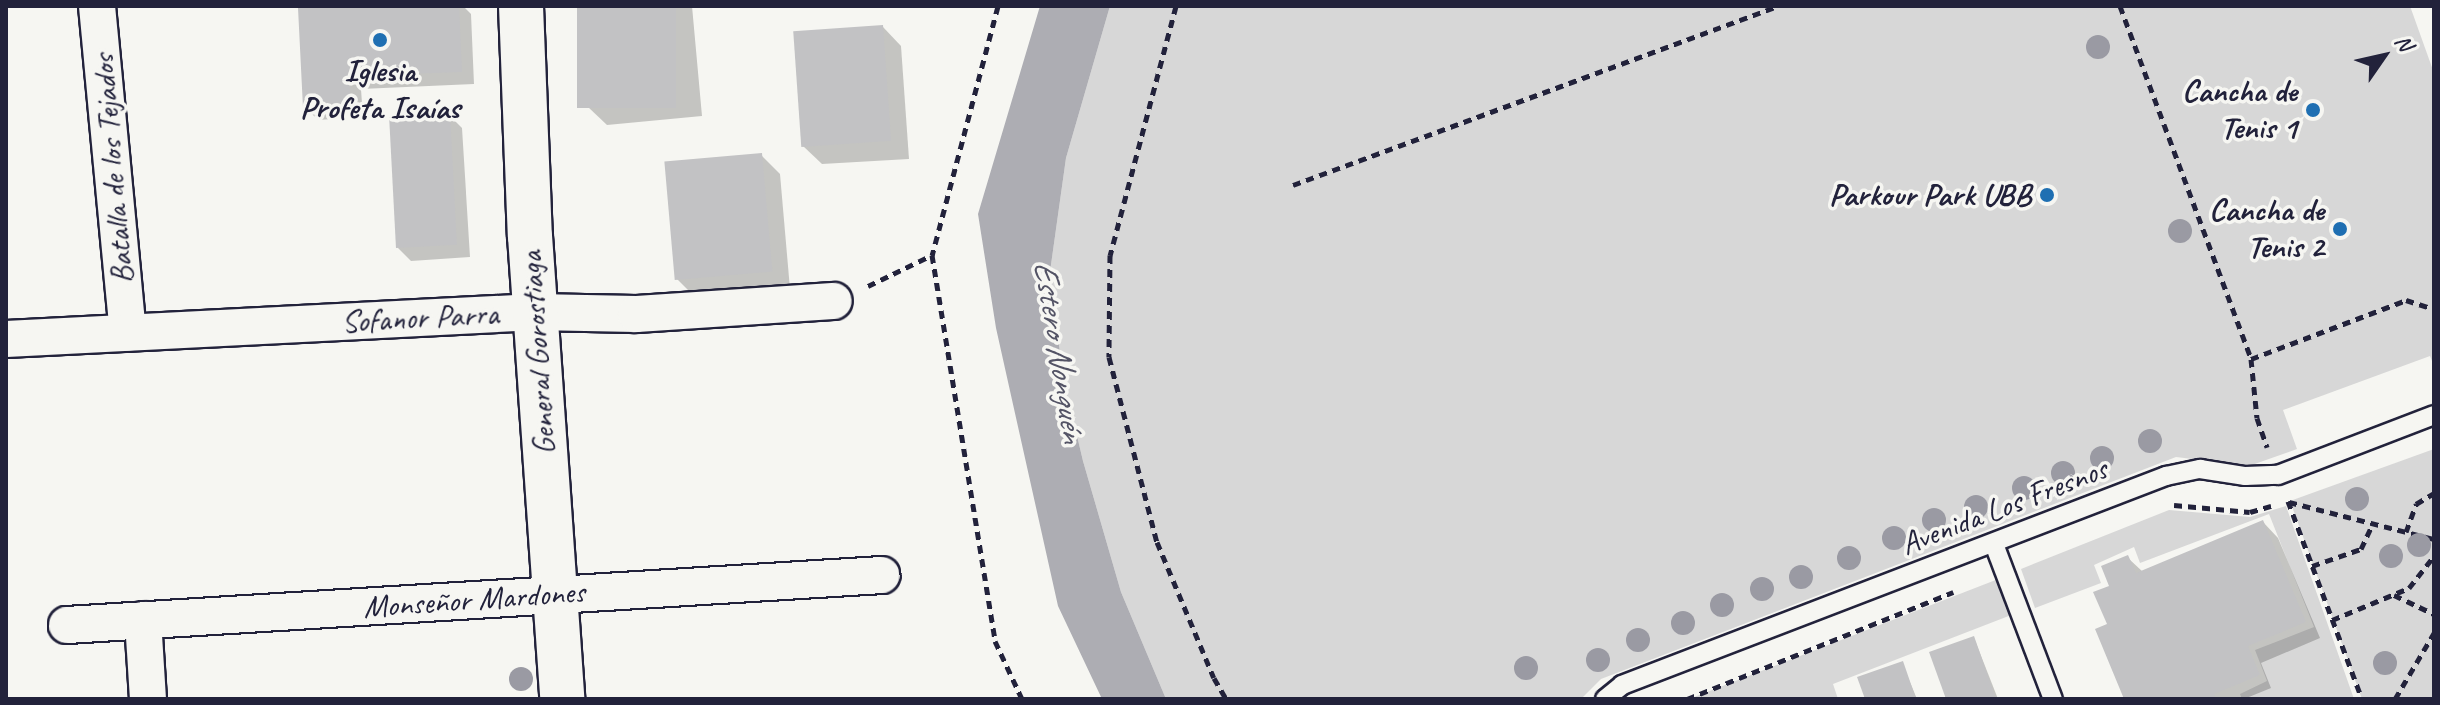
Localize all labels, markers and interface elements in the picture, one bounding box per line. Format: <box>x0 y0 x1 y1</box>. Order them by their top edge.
north arrow <box>2344 16 2424 96</box>
text: N <box>2388 29 2419 56</box>
marker: Iglesia Profeta Isaías <box>371 31 389 49</box>
place label: Iglesia Profeta Isaías <box>300 53 460 128</box>
street label: Batalla de los Tejados <box>84 54 142 284</box>
place label: Cancha de Tenis 1 <box>2182 73 2297 148</box>
marker: Cancha de Tenis 1 <box>2304 101 2322 119</box>
place label: Parkour Park UBB <box>1829 176 2031 214</box>
marker: Parkour Park UBB <box>2038 186 2056 204</box>
place label: Cancha de Tenis 2 <box>2209 192 2324 267</box>
marker: Cancha de Tenis 2 <box>2331 220 2349 238</box>
street label: General Gorostiaga <box>512 250 564 456</box>
water label: Estero Nonguén <box>1026 257 1094 445</box>
street label: Sofanor Parra <box>341 295 499 341</box>
street label: Avenida Los Fresnos <box>1895 450 2113 564</box>
street label: Monseñor Mardones <box>361 573 587 627</box>

